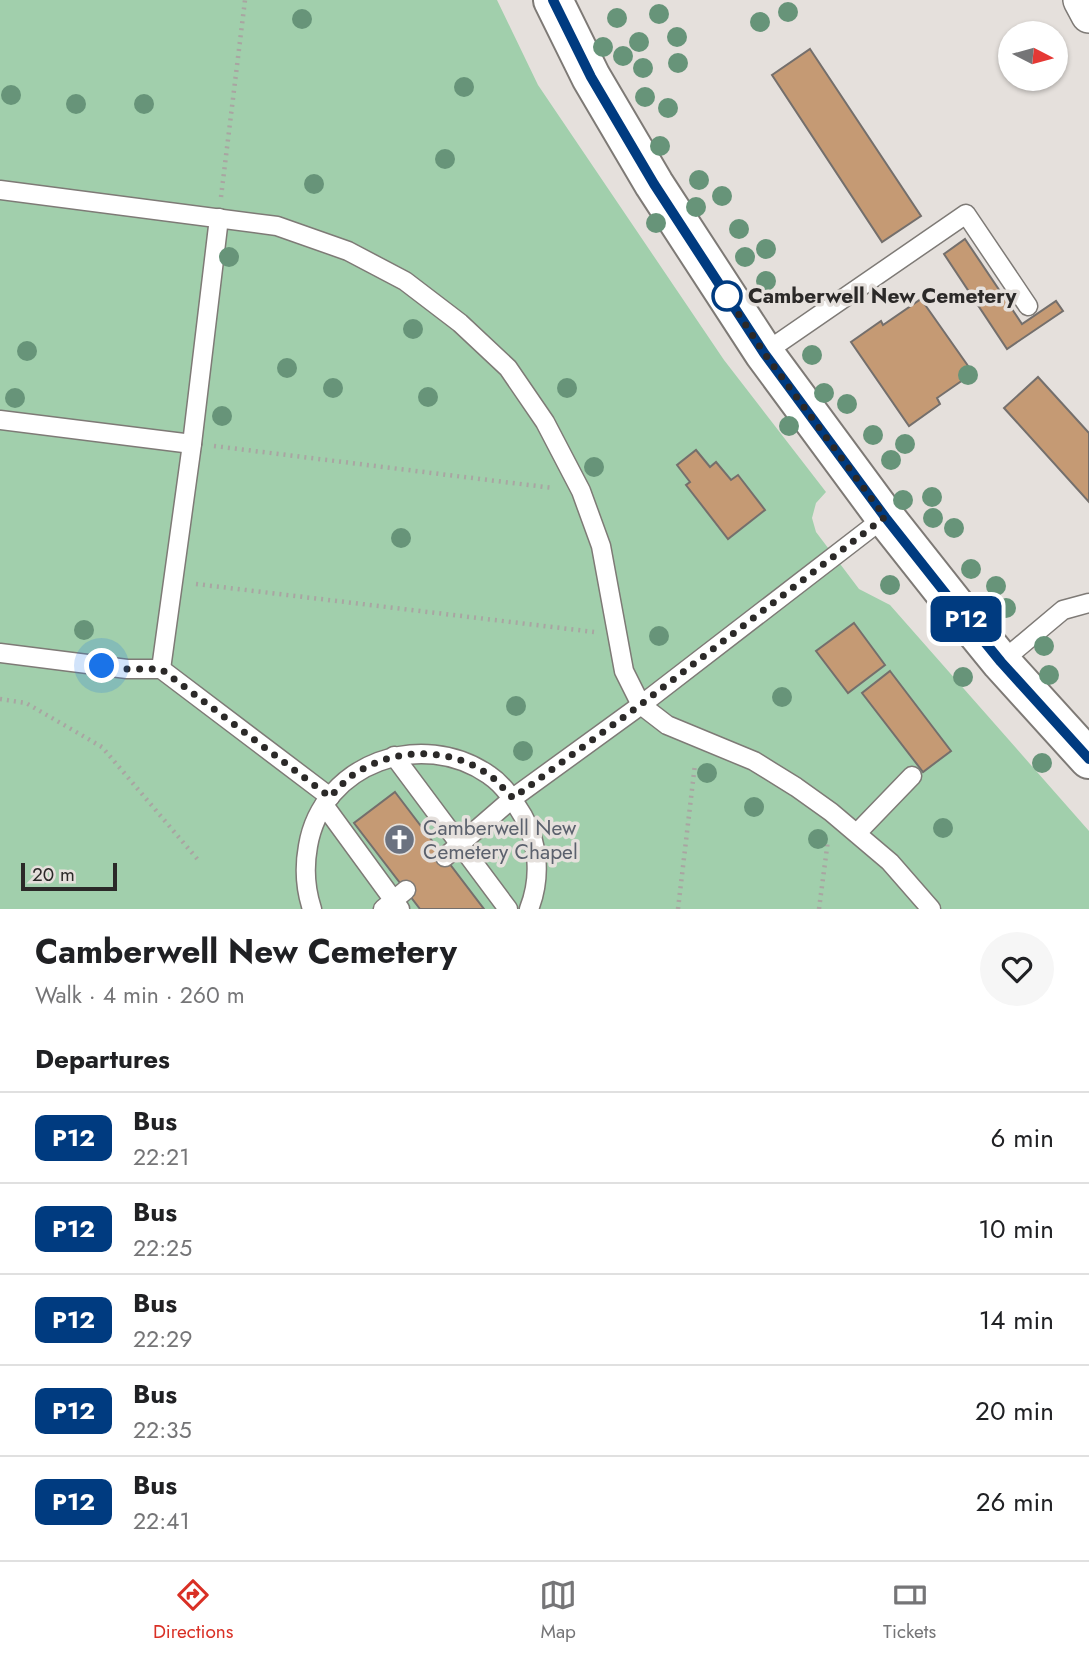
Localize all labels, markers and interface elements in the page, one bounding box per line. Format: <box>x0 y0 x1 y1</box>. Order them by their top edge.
north arrow <box>998 21 1068 91</box>
map controls <box>998 21 1068 91</box>
marker: Camberwell New Cemetery <box>712 281 742 311</box>
place label: Camberwell New Cemetery <box>748 281 1018 311</box>
line badge: P12 <box>926 596 1006 642</box>
text: P12 <box>945 601 987 636</box>
your location <box>84 648 119 683</box>
place label: Camberwell New Cemetery Chapel <box>423 813 578 867</box>
church icon: Camberwell New Cemetery Chapel <box>383 823 417 857</box>
scale bar <box>21 860 117 892</box>
text: 20 m <box>32 861 75 888</box>
text: Camberwell New Cemetery <box>35 928 457 975</box>
button: heart <box>980 932 1054 1006</box>
text: Walk · 4 min · 260 m <box>35 978 245 1012</box>
text: Departures <box>35 1040 170 1078</box>
text: Bus <box>133 1102 177 1140</box>
text: 6 min <box>991 1119 1054 1157</box>
text: P12 <box>52 1120 95 1155</box>
text: 22:21 <box>133 1140 190 1174</box>
text: Bus <box>133 1193 177 1231</box>
text: 10 min <box>978 1210 1054 1248</box>
text: P12 <box>52 1211 95 1246</box>
text: 22:25 <box>133 1231 192 1265</box>
text: Bus <box>133 1284 177 1322</box>
text: 14 min <box>979 1301 1054 1339</box>
text: P12 <box>52 1302 95 1337</box>
text: 22:29 <box>133 1322 192 1356</box>
text: Bus <box>133 1375 177 1413</box>
text: 20 min <box>975 1392 1054 1430</box>
text: P12 <box>52 1393 95 1428</box>
text: 22:35 <box>133 1413 192 1447</box>
text: Bus <box>133 1466 177 1504</box>
text: 26 min <box>976 1483 1054 1521</box>
text: P12 <box>52 1484 95 1519</box>
text: 22:41 <box>133 1504 190 1538</box>
tab: Directions <box>153 1576 233 1645</box>
tab: Map <box>539 1576 577 1645</box>
tab: Tickets <box>883 1576 936 1645</box>

